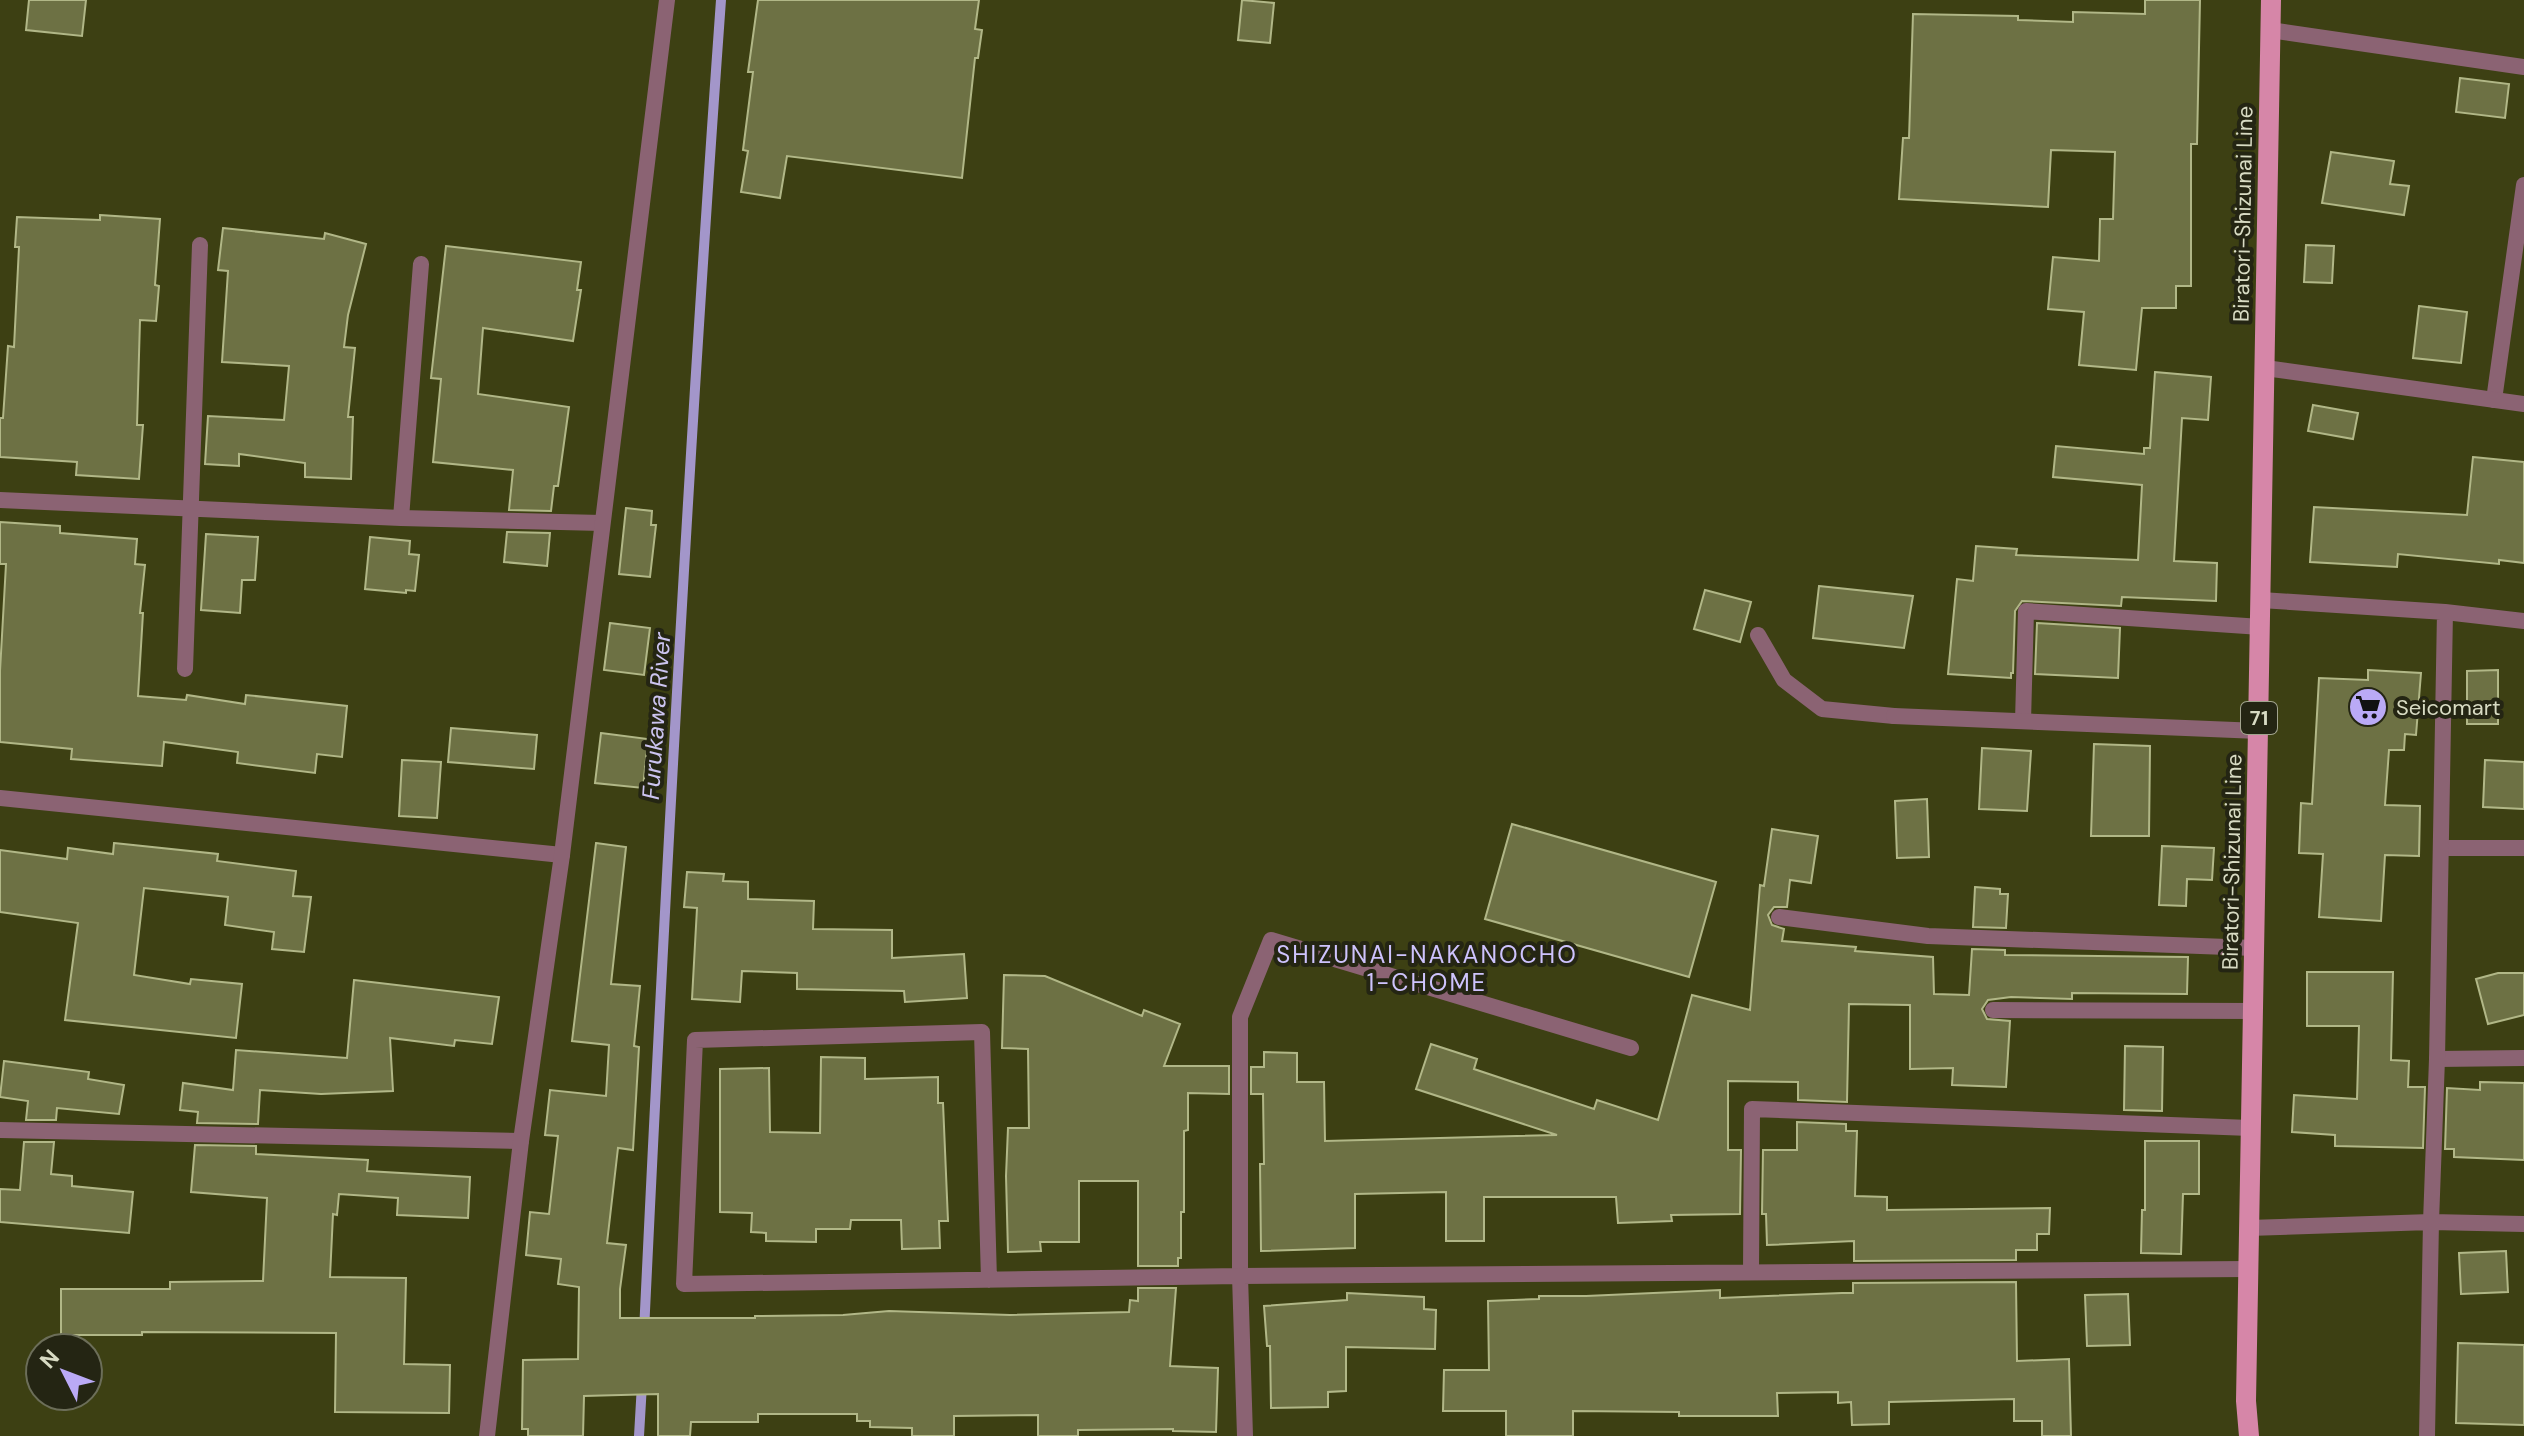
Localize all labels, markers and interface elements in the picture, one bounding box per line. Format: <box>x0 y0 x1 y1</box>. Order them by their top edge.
street label: Biratori-Shizunai Line <box>2227 106 2259 322</box>
water label: Furukawa River <box>635 630 677 801</box>
supermarket icon: Seicomart <box>2347 686 2389 728</box>
place label: Seicomart <box>2396 693 2501 722</box>
road number: 71 <box>2241 702 2277 734</box>
street label: Biratori-Shizunai Line <box>2216 754 2248 970</box>
district label: SHIZUNAI-NAKANOCHO 1-CHOME <box>1276 939 1578 998</box>
north arrow <box>24 1332 104 1412</box>
text: N <box>33 1343 66 1375</box>

